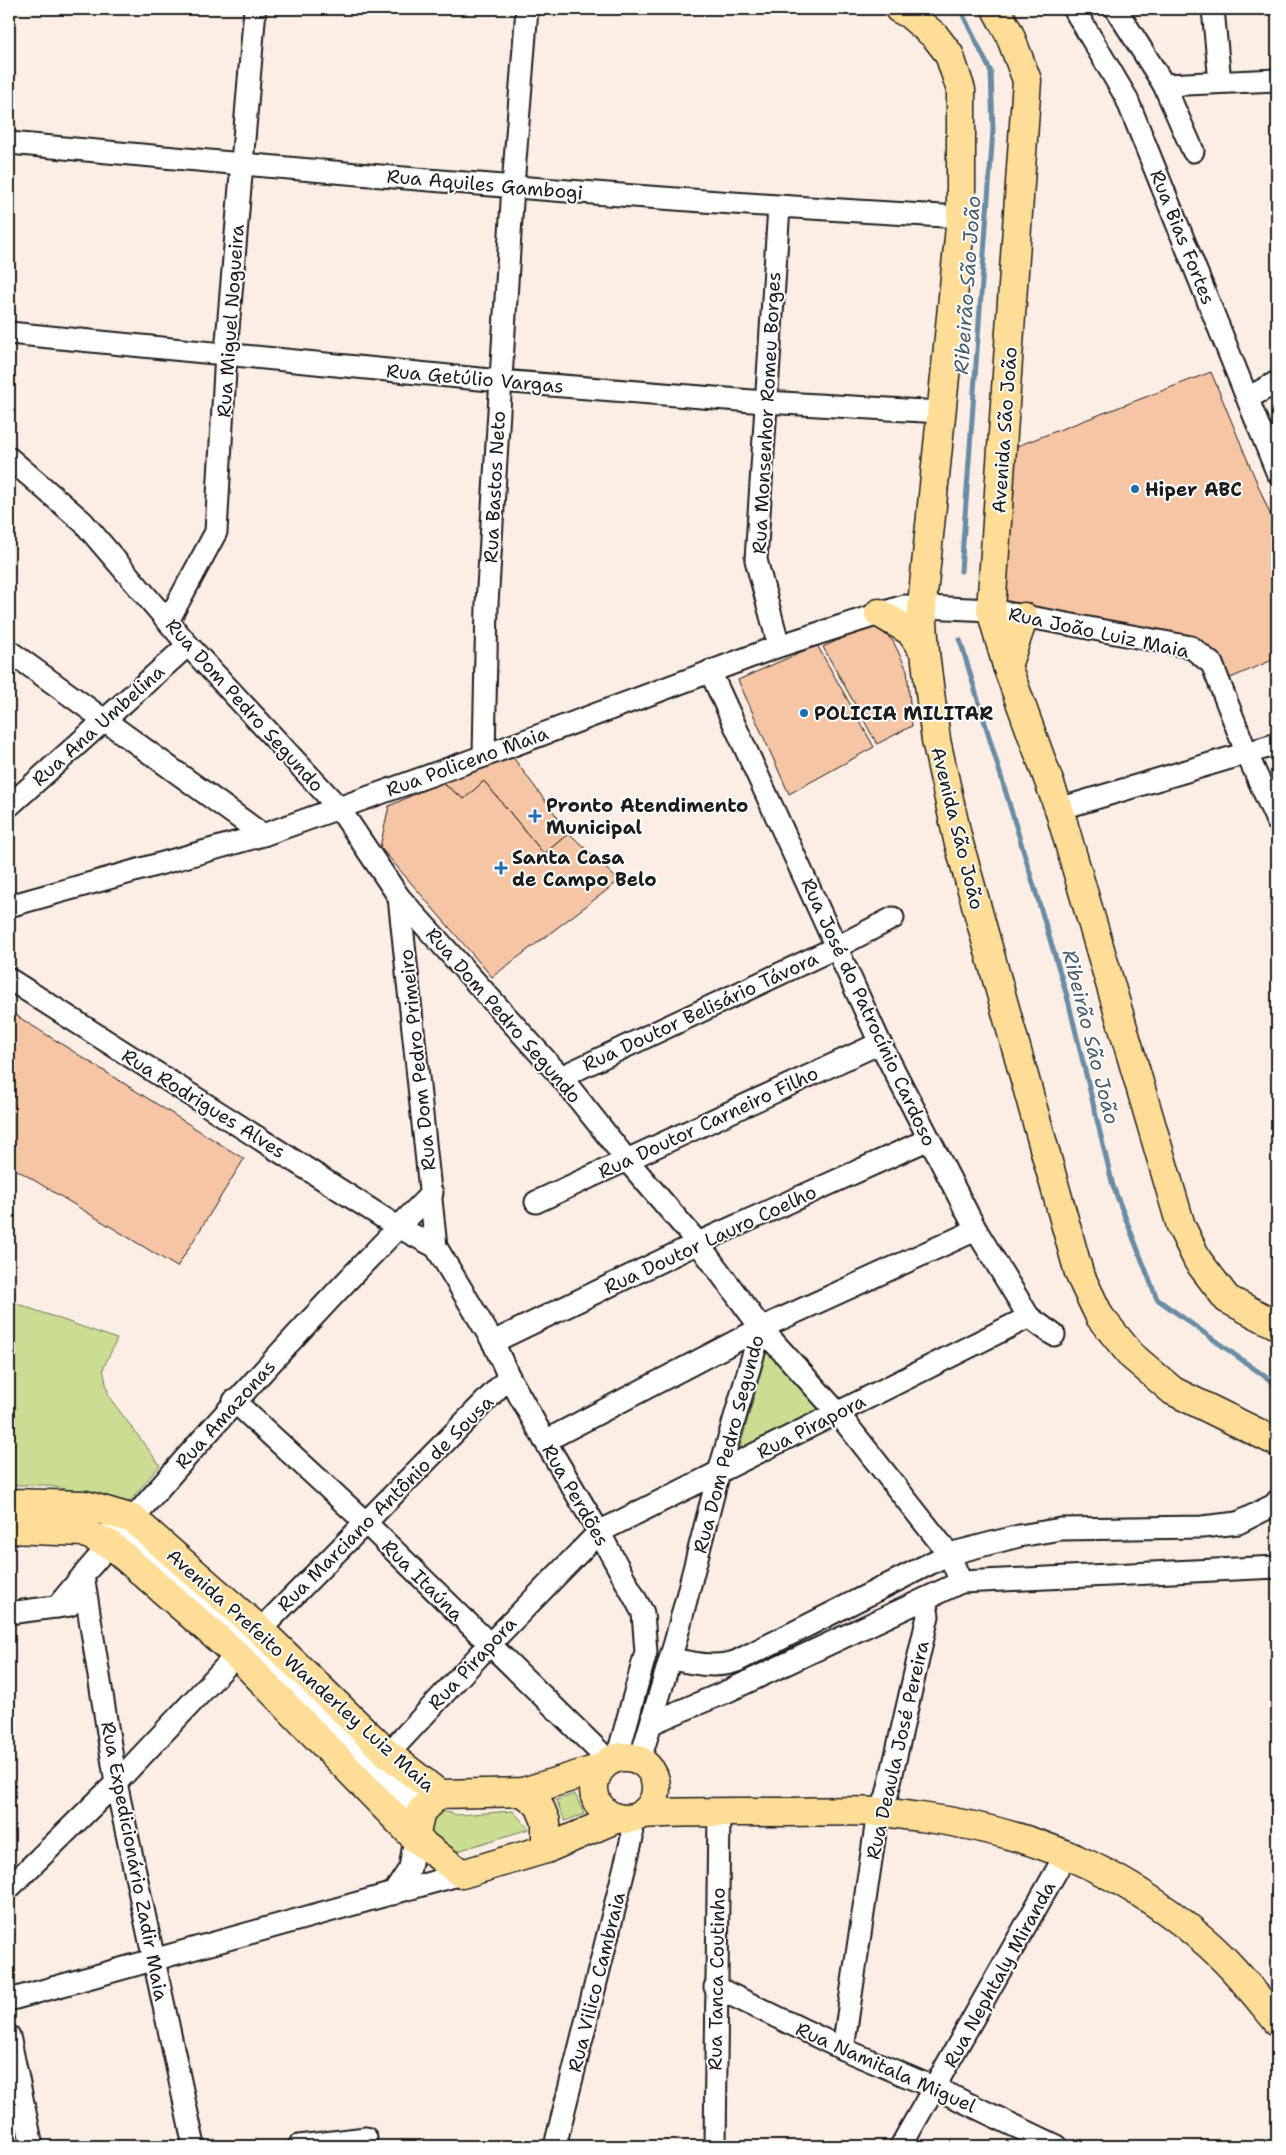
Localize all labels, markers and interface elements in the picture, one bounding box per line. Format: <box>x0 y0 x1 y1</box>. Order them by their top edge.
street label: Rua Aquiles Gambogi <box>386 163 584 206</box>
street label: Rua Bias Fortes <box>1144 166 1221 308</box>
water label: Ribeirão São João <box>948 195 986 375</box>
street label: Rua Miguel Nogueira <box>211 224 250 418</box>
street label: Rua Monsenhor Romeu Borges <box>747 271 786 555</box>
street label: Avenida São João <box>986 346 1023 514</box>
street label: Rua Getúlio Vargas <box>385 358 565 399</box>
street label: Rua Bastos Neto <box>478 410 511 564</box>
place label: Hiper ABC <box>1145 477 1242 502</box>
marker: Hiper ABC <box>1129 483 1141 495</box>
street label: Rua João Luiz Maia <box>1006 601 1192 664</box>
street label: Rua Dom Pedro Segundo <box>160 613 329 797</box>
street label: Rua Ana Umbelina <box>27 659 170 792</box>
place label: POLICIA MILITAR <box>814 701 993 726</box>
marker: POLICIA MILITAR <box>798 707 810 719</box>
street label: Rua Policeno Maia <box>383 721 552 802</box>
street label: Avenida São João <box>925 744 990 912</box>
place label: Pronto Atendimento Municipal <box>546 793 748 840</box>
marker: Pronto Atendimento Municipal <box>528 809 542 823</box>
place label: Santa Casa de Campo Belo <box>512 845 657 892</box>
marker: Santa Casa de Campo Belo <box>494 861 508 875</box>
street label: Rua José do Patrocínio Cardoso <box>795 874 942 1150</box>
street label: Rua Dom Pedro Segundo <box>420 922 587 1108</box>
street label: Rua Doutor Belisário Távora <box>579 946 822 1077</box>
water label: Ribeirão São João <box>1057 947 1125 1127</box>
street label: Rua Dom Pedro Primeiro <box>393 948 442 1172</box>
street label: Rua Rodrigues Alves <box>117 1043 290 1164</box>
street label: Rua Doutor Carneiro Filho <box>594 1060 822 1184</box>
street label: Rua Doutor Lauro Coelho <box>600 1179 820 1300</box>
street label: Rua Dom Pedro Segundo <box>687 1332 770 1556</box>
street label: Rua Amazonas <box>170 1354 281 1474</box>
street label: Rua Pirapora <box>753 1388 870 1465</box>
street label: Rua Marciano Antônio de Sousa <box>272 1390 499 1617</box>
street label: Rua Perdões <box>536 1440 615 1551</box>
street label: Rua Itaúna <box>376 1534 469 1627</box>
street label: Avenida Prefeito Wanderley Luiz Maia <box>161 1543 440 1798</box>
street label: Rua Pirapora <box>423 1611 522 1715</box>
street label: Rua Deaula José Pereira <box>860 1638 935 1862</box>
street label: Rua Expedicionário Zadir Maia <box>95 1719 174 2003</box>
street label: Rua Nephtaly Miranda <box>938 1876 1061 2072</box>
street label: Rua Tanca Coutinho <box>702 1887 731 2071</box>
street label: Rua Vilico Cambraia <box>562 1889 631 2075</box>
street label: Rua Namitala Miguel <box>792 2016 980 2119</box>

